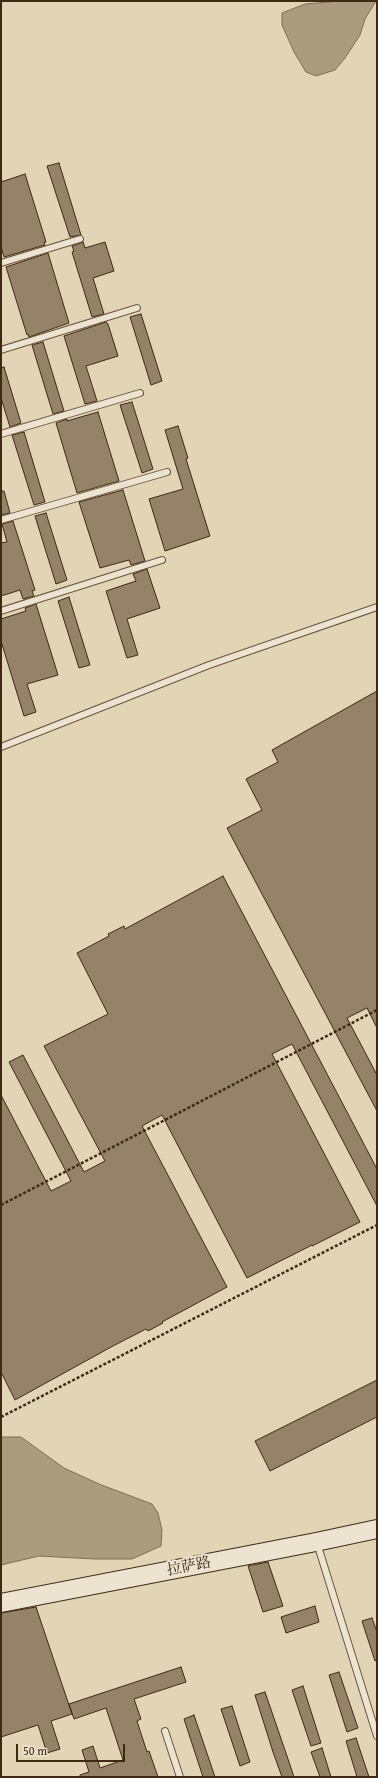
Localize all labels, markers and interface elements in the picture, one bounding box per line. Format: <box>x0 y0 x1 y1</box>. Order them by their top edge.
street label: 拉萨路 <box>165 1554 213 1580</box>
scale bar <box>18 1736 127 1762</box>
text: 50 m <box>23 1742 47 1759</box>

